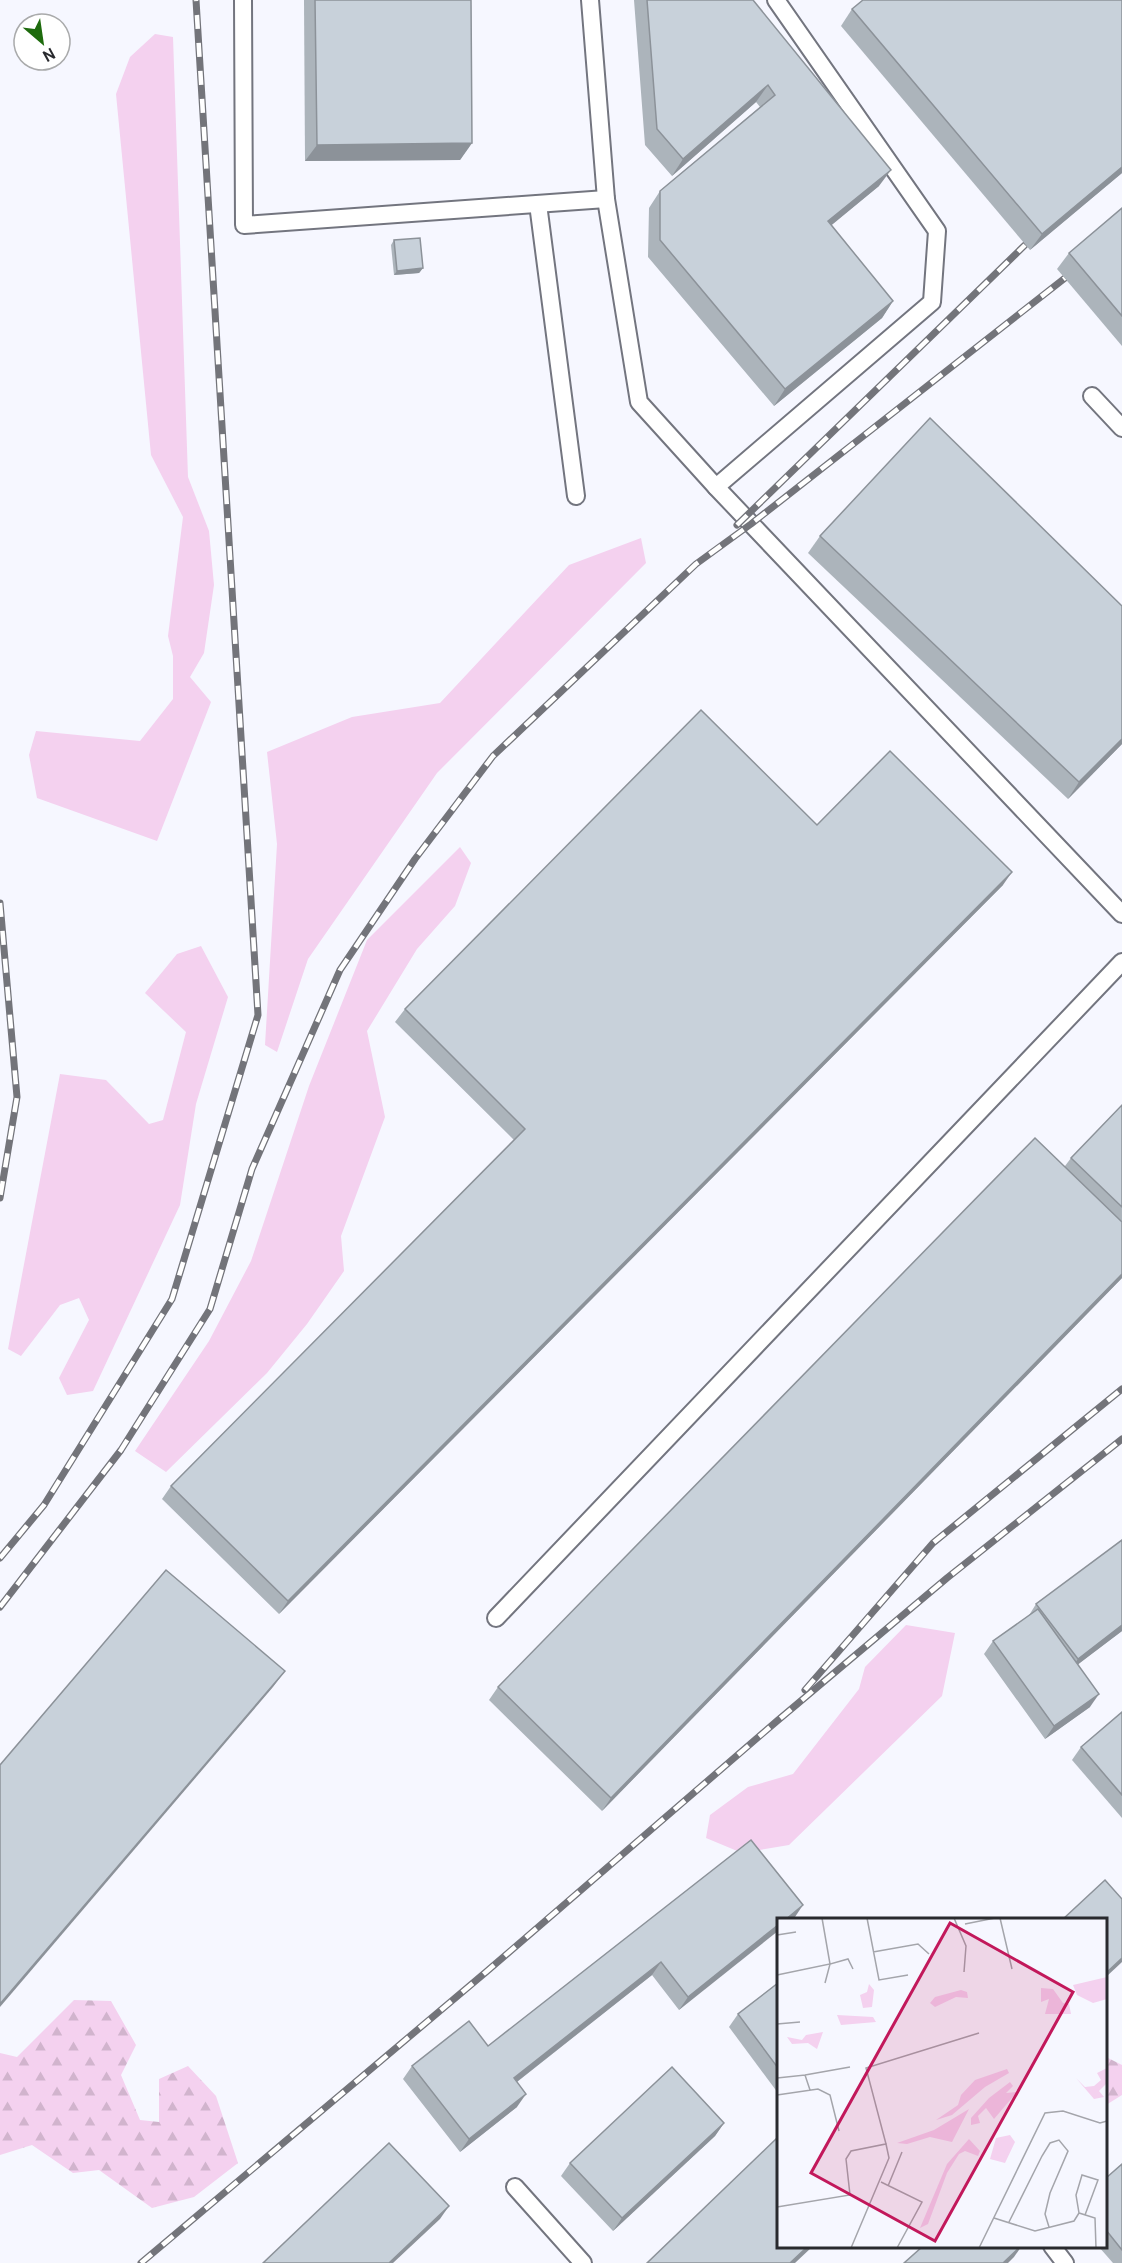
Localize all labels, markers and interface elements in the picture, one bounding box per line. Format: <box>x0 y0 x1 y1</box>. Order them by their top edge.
north arrow <box>12 12 72 72</box>
text: N <box>39 44 59 66</box>
inset map <box>777 1918 1107 2248</box>

